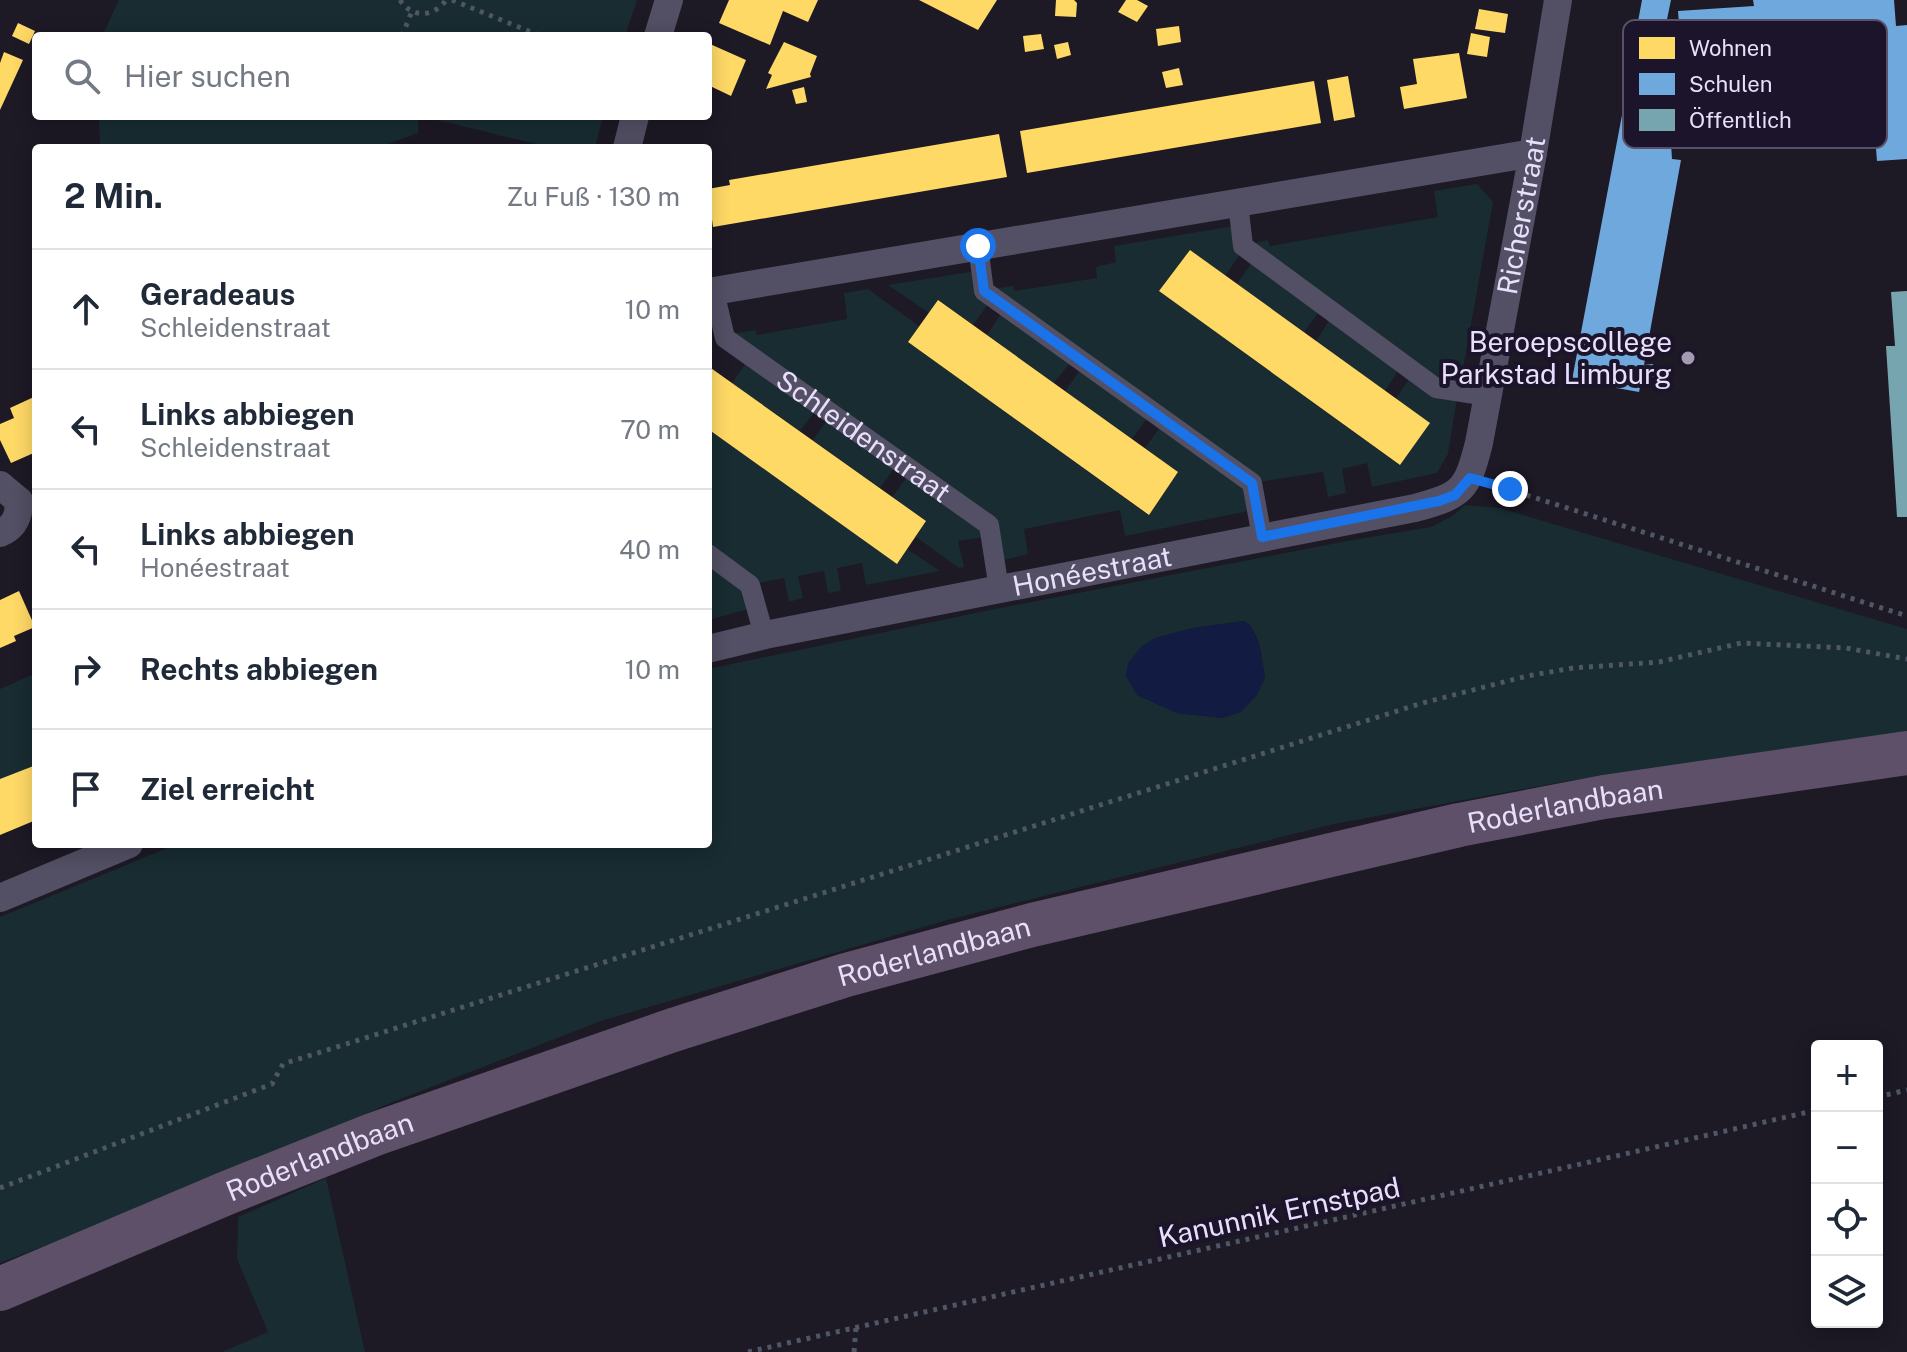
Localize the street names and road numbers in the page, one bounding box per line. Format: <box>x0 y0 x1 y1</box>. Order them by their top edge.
street label: Richerstraat <box>1490 134 1551 297</box>
street label: Schleidenstraat <box>770 363 957 509</box>
street label: Honéestraat <box>1010 539 1174 602</box>
street label: Roderlandbaan <box>1464 772 1665 839</box>
street label: Roderlandbaan <box>834 909 1034 993</box>
street label: Roderlandbaan <box>221 1105 417 1208</box>
street label: Kanunnik Ernstpad <box>1155 1170 1403 1253</box>

